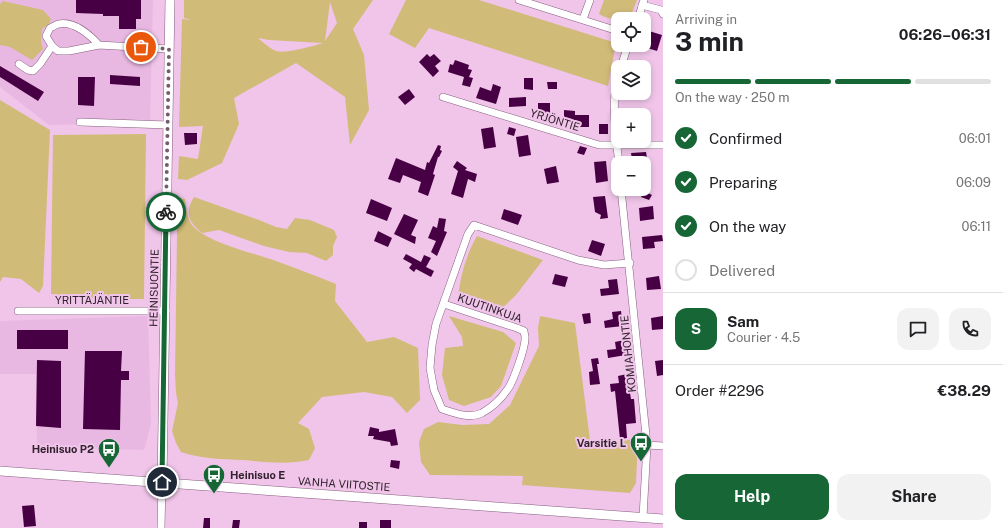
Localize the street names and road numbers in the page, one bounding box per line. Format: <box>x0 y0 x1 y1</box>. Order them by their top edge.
street label: YRJÖNTIE <box>529 106 582 133</box>
street label: HEINISUONTIE <box>147 249 161 327</box>
street label: KUUTINKUJA <box>456 291 524 325</box>
street label: YRITTÄJÄNTIE <box>55 293 129 306</box>
street label: KOMIAHONTIE <box>618 315 638 393</box>
street label: VANHA VIITOSTIE <box>297 475 391 493</box>

